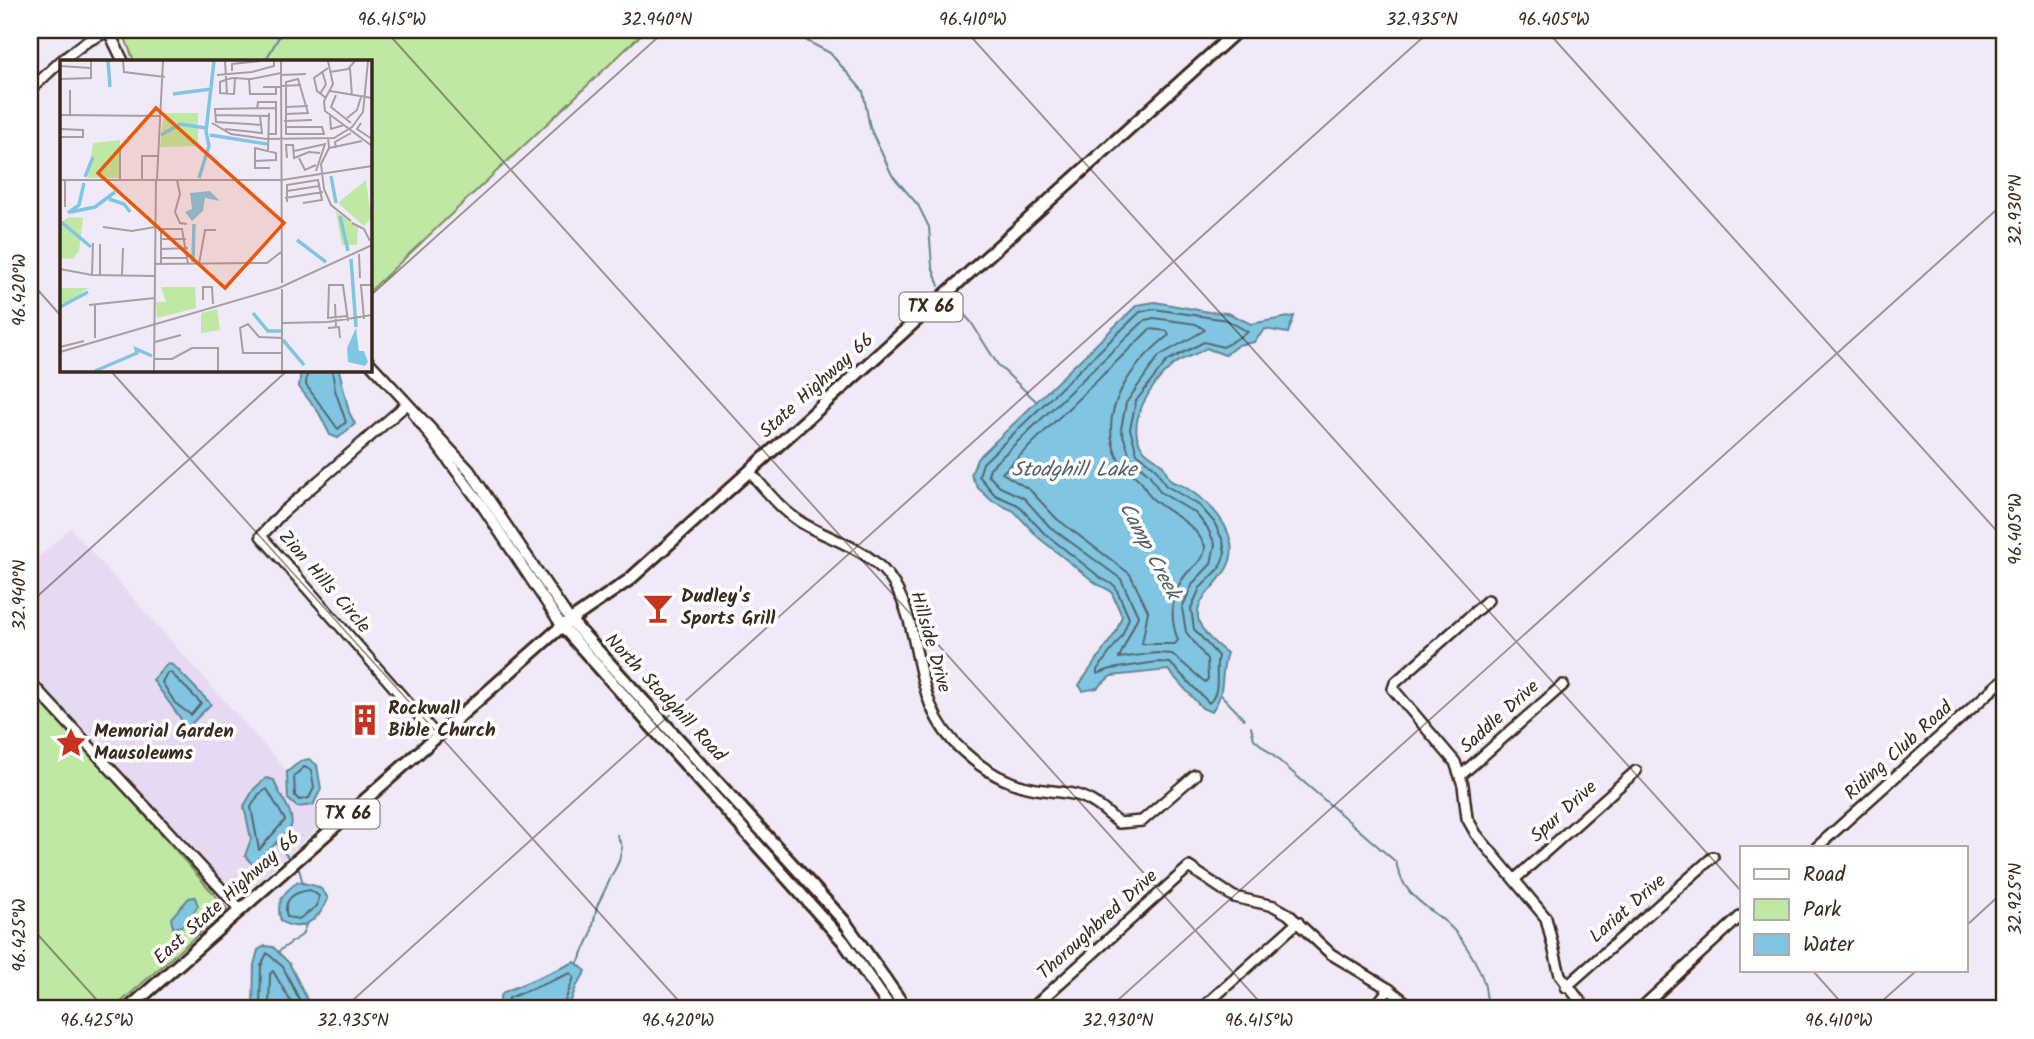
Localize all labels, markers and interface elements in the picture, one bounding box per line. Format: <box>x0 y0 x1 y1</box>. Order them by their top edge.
text: 96.415°W <box>358 6 426 35</box>
text: 32.940°N <box>622 6 693 35</box>
text: 96.410°W <box>939 6 1007 35</box>
text: 32.935°N <box>1386 6 1458 35</box>
text: 96.405°W <box>1518 6 1590 35</box>
inset map <box>60 60 371 371</box>
text: 32.930°N <box>2002 174 2031 246</box>
text: 96.420°W <box>6 254 35 326</box>
road number: TX 66 <box>900 292 962 321</box>
street label: State Highway 66 <box>753 326 881 446</box>
water label: Stodghill Lake <box>1012 454 1139 487</box>
text: 96.405°W <box>2002 493 2031 565</box>
water label: Camp Creek <box>1110 497 1190 608</box>
street label: Zion Hills Circle <box>270 524 378 641</box>
text: 32.940°N <box>6 560 35 631</box>
place label: Dudley's Sports Grill <box>681 582 776 634</box>
street label: Hillside Drive <box>901 588 959 697</box>
bar icon: Dudley's Sports Grill <box>641 591 675 625</box>
street label: North Stodghill Road <box>597 627 733 770</box>
street label: Saddle Drive <box>1453 673 1547 761</box>
place label: Rockwall Bible Church <box>388 694 496 746</box>
street label: Riding Club Road <box>1838 694 1960 808</box>
building icon: Rockwall Bible Church <box>348 703 382 737</box>
place label: Memorial Garden Mausoleums <box>94 717 234 769</box>
place icon: Memorial Garden Mausoleums <box>54 726 88 760</box>
street label: Spur Drive <box>1524 773 1605 851</box>
road number: TX 66 <box>316 800 380 828</box>
street label: East State Highway 66 <box>147 824 307 972</box>
legend <box>1740 846 1968 972</box>
text: Road <box>1803 859 1846 892</box>
street label: Thoroughbred Drive <box>1031 862 1165 988</box>
text: 32.925°N <box>2002 863 2031 935</box>
street label: Lariat Drive <box>1583 867 1674 951</box>
text: Park <box>1803 894 1841 927</box>
text: 96.425°W <box>6 898 35 972</box>
text: Water <box>1803 929 1855 962</box>
text: 96.425°W <box>60 1007 134 1036</box>
text: 32.935°N <box>317 1007 389 1036</box>
text: 96.420°W <box>642 1007 714 1036</box>
text: 32.930°N <box>1082 1007 1154 1036</box>
text: 96.415°W <box>1225 1007 1293 1036</box>
text: 96.410°W <box>1805 1007 1873 1036</box>

